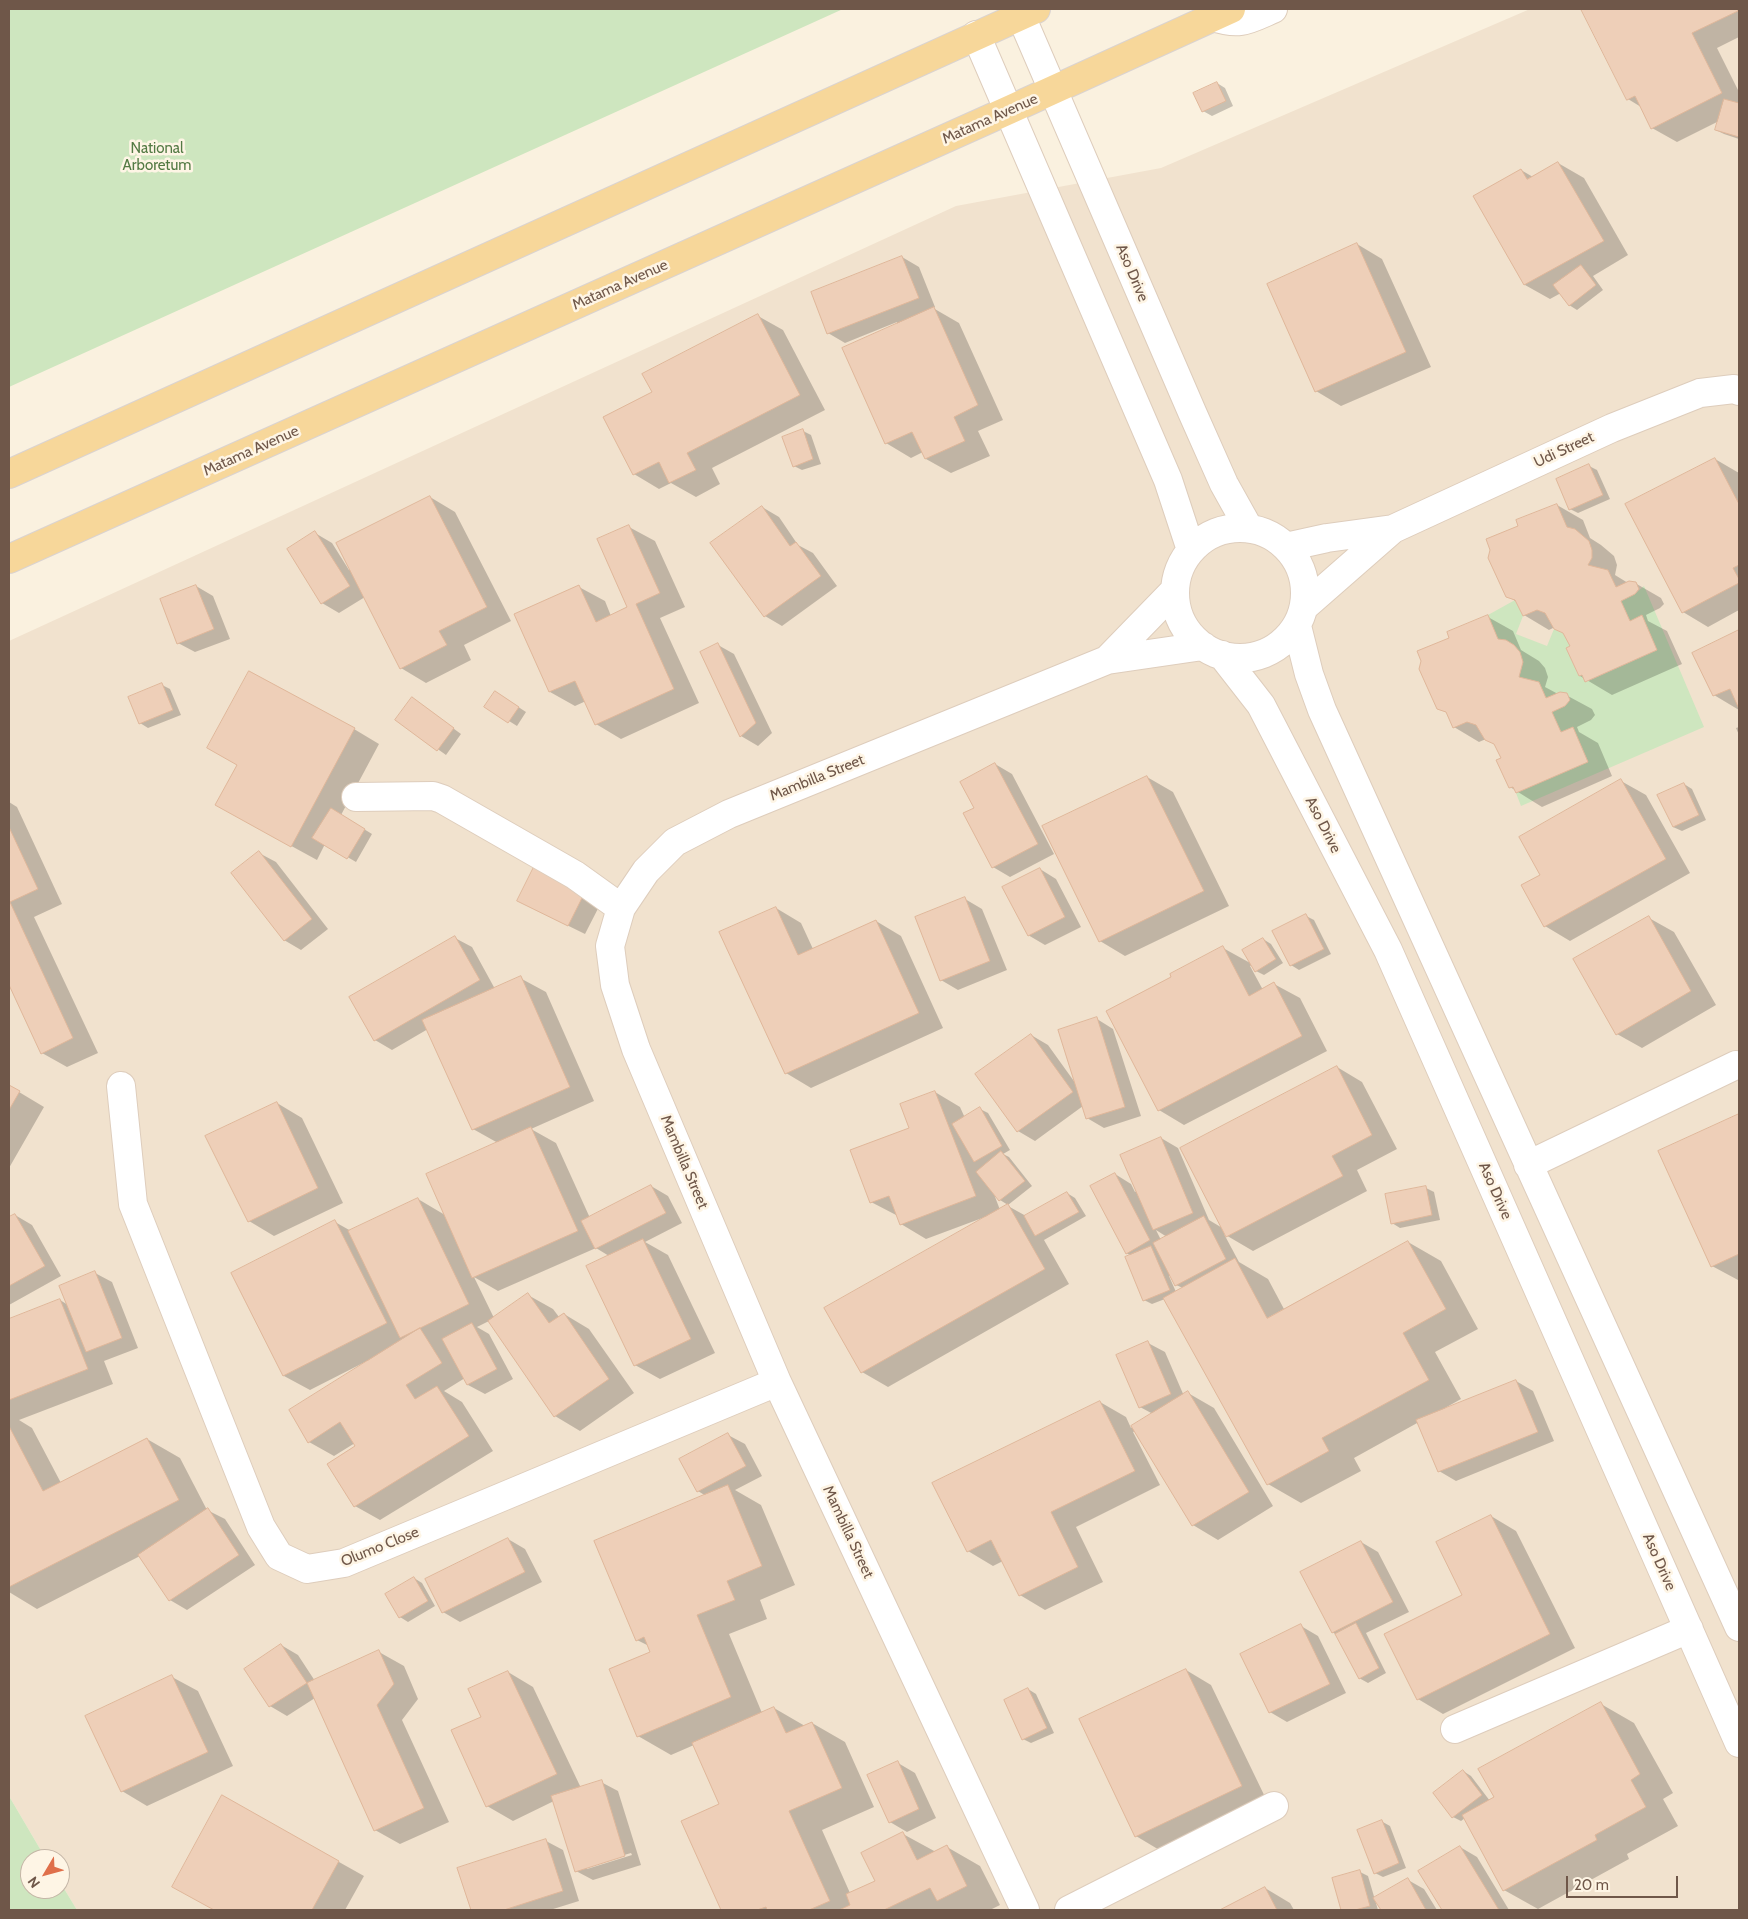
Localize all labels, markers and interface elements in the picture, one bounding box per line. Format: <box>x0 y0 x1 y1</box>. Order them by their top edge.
street label: Matama Avenue <box>939 90 1041 148</box>
park label: National Arboretum <box>123 140 191 175</box>
street label: Aso Drive <box>1112 242 1152 304</box>
street label: Matama Avenue <box>569 256 671 314</box>
street label: Matama Avenue <box>200 422 302 480</box>
street label: Udi Street <box>1531 428 1597 472</box>
street label: Mambilla Street <box>767 751 867 805</box>
street label: Aso Drive <box>1301 794 1345 856</box>
street label: Mambilla Street <box>656 1112 712 1212</box>
street label: Aso Drive <box>1474 1160 1516 1222</box>
street label: Mambilla Street <box>819 1483 877 1581</box>
street label: Olumo Close <box>338 1523 422 1571</box>
street label: Aso Drive <box>1638 1531 1680 1593</box>
north arrow <box>20 1849 70 1899</box>
scale bar <box>1568 1866 1680 1898</box>
text: N <box>24 1873 44 1892</box>
text: 20 m <box>1574 1876 1609 1894</box>

